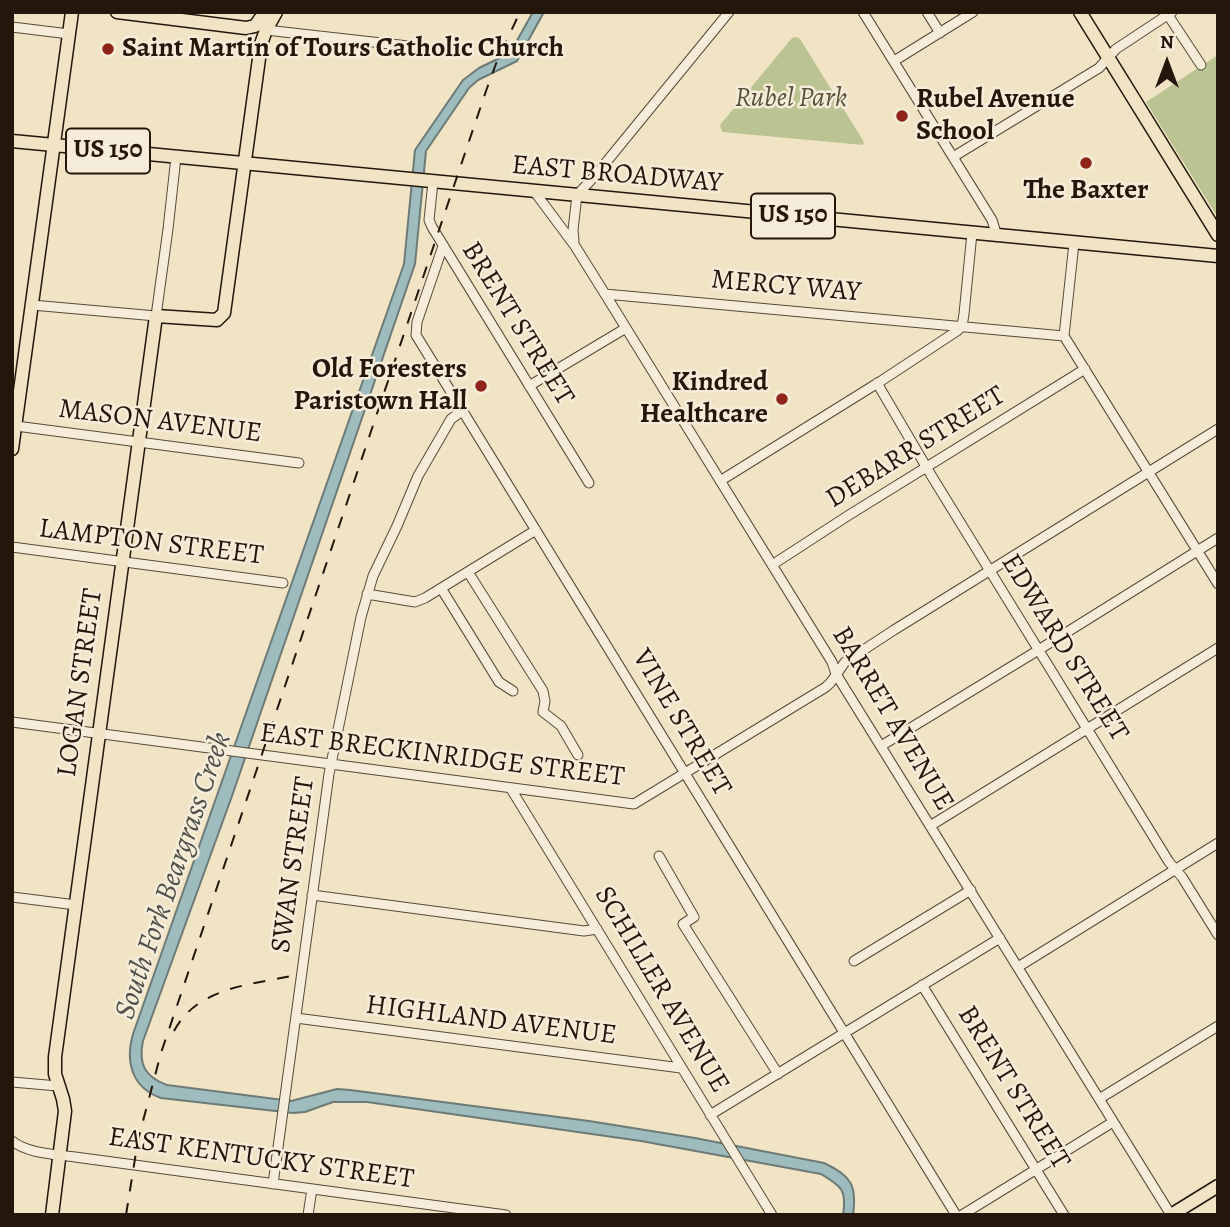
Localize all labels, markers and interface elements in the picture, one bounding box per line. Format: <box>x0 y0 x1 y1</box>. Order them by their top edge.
north arrow <box>1132 28 1202 98</box>
text: N <box>1160 29 1174 55</box>
place label: Saint Martin of Tours Catholic Church <box>122 32 564 66</box>
marker: Saint Martin of Tours Catholic Church <box>100 41 116 57</box>
park label: Rubel Park <box>735 82 847 116</box>
place label: Rubel Avenue School <box>916 83 1075 149</box>
marker: Rubel Avenue School <box>894 108 910 124</box>
road number: US 150 <box>66 128 150 174</box>
street label: EAST BROADWAY <box>510 149 724 201</box>
marker: The Baxter <box>1078 155 1094 171</box>
place label: The Baxter <box>1023 174 1149 208</box>
road number: US 150 <box>751 194 835 238</box>
street label: BRENT STREET <box>453 236 581 412</box>
street label: MERCY WAY <box>710 264 862 310</box>
place label: Old Foresters Paristown Hall <box>293 353 467 419</box>
place label: Kindred Healthcare <box>640 366 768 432</box>
marker: Old Foresters Paristown Hall <box>473 378 489 394</box>
street label: DEBARR STREET <box>820 380 1012 516</box>
marker: Kindred Healthcare <box>774 391 790 407</box>
street label: MASON AVENUE <box>56 393 264 451</box>
street label: LAMPTON STREET <box>37 513 265 573</box>
street label: EDWARD STREET <box>993 548 1135 748</box>
street label: LOGAN STREET <box>51 587 111 779</box>
street label: BARRET AVENUE <box>824 621 960 817</box>
street label: VINE STREET <box>624 644 738 802</box>
street label: EAST BRECKINRIDGE STREET <box>258 717 626 795</box>
water label: South Fork Beargrass Creek <box>108 728 240 1024</box>
street label: SWAN STREET <box>265 775 323 955</box>
street label: SCHILLER AVENUE <box>586 881 736 1099</box>
street label: HIGHLAND AVENUE <box>364 989 618 1053</box>
street label: BRENT STREET <box>949 1000 1077 1176</box>
street label: EAST KENTUCKY STREET <box>106 1121 416 1197</box>

